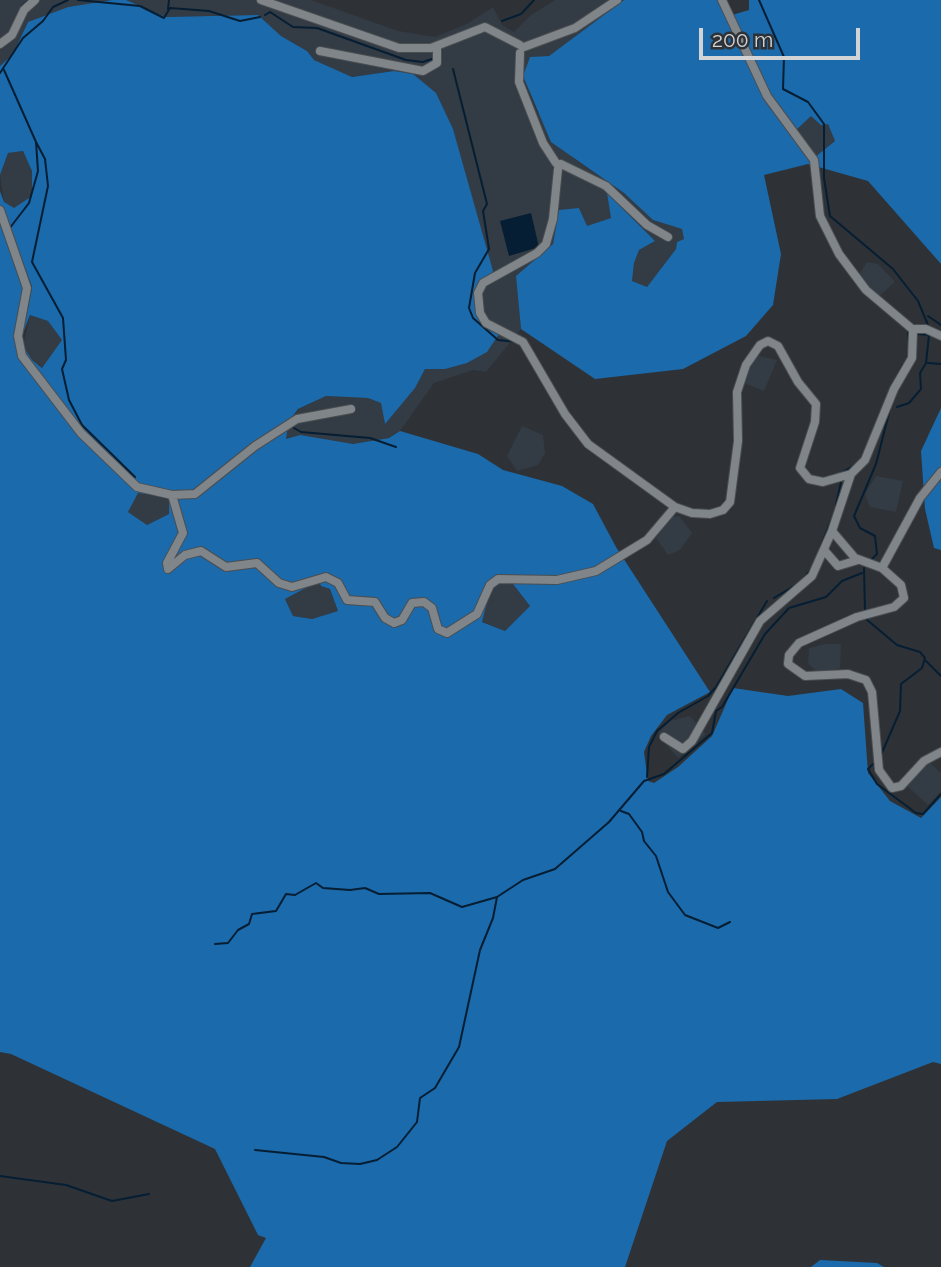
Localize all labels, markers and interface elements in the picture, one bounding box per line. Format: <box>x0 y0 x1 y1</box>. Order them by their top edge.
scale bar <box>703 14 864 58</box>
text: 200 m <box>712 27 773 52</box>

